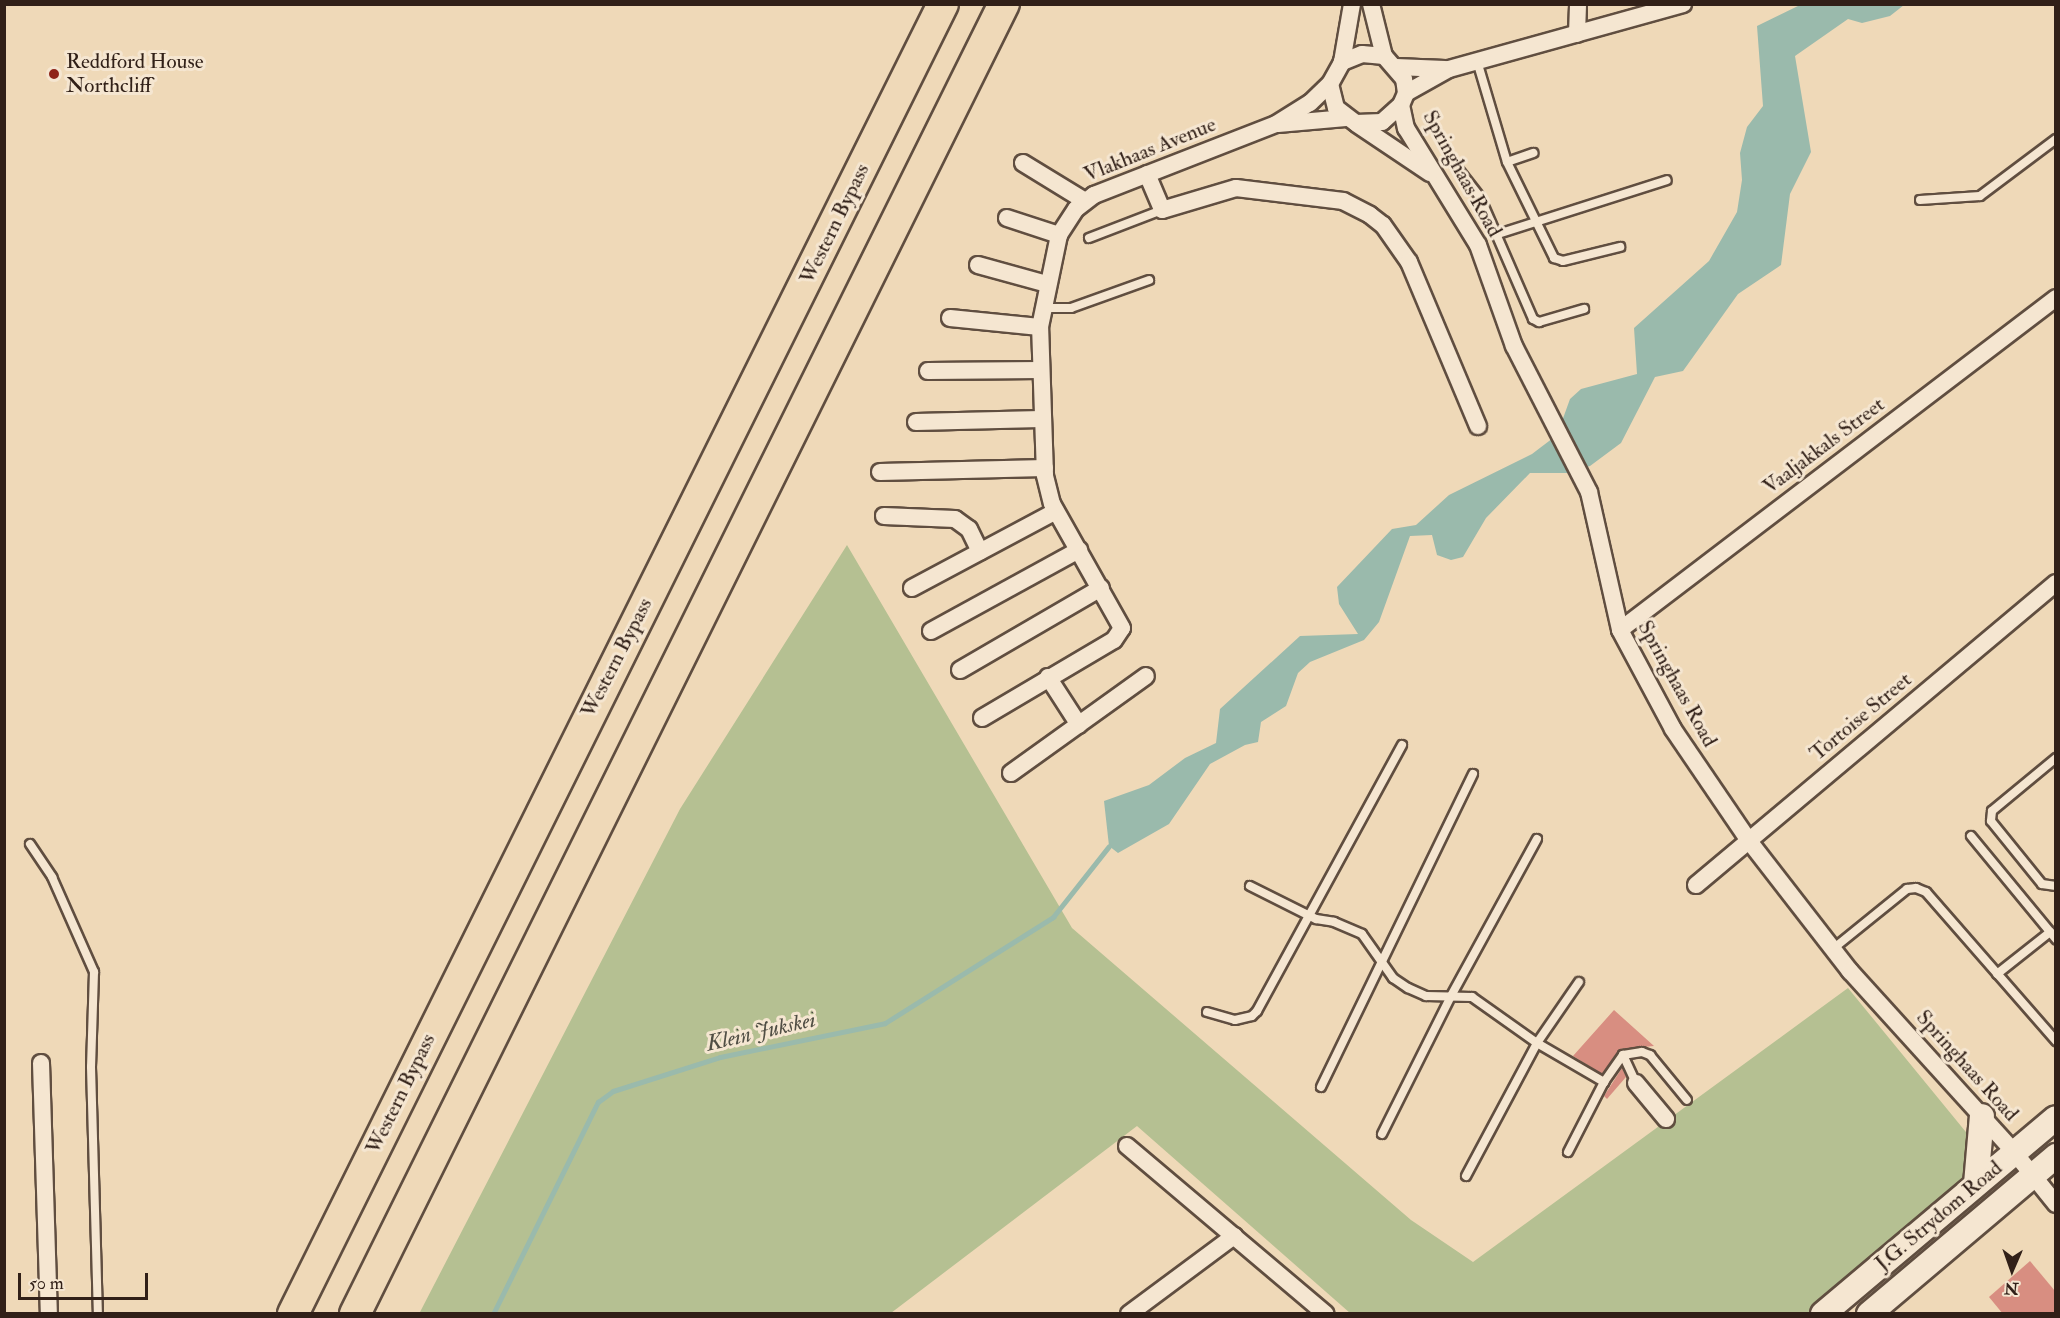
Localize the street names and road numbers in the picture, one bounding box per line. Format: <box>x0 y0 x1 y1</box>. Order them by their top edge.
street label: Springhaas Road <box>1417 106 1507 242</box>
street label: Vlakhaas Avenue <box>1080 112 1220 188</box>
street label: Western Bypass <box>795 160 875 288</box>
street label: Vaaljakkals Street <box>1758 392 1890 500</box>
street label: Western Bypass <box>576 594 658 722</box>
street label: Springhaas Road <box>1632 616 1722 752</box>
street label: Tortoise Street <box>1805 667 1917 767</box>
street label: Springhaas Road <box>1911 1005 2023 1127</box>
street label: Western Bypass <box>361 1030 441 1158</box>
street label: J.G. Strydom Road <box>1870 1156 2008 1276</box>

